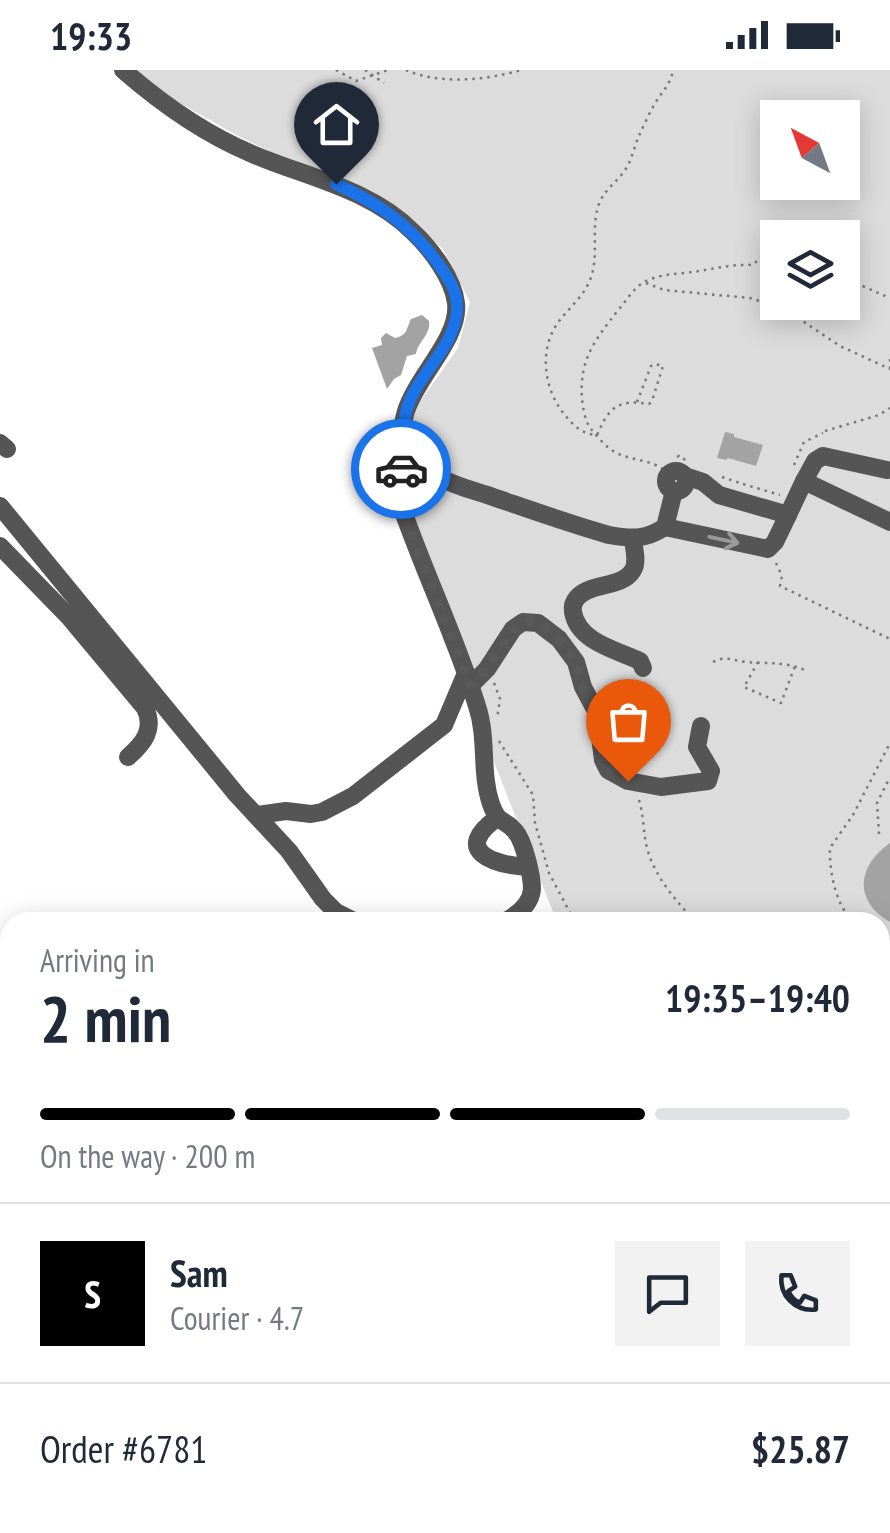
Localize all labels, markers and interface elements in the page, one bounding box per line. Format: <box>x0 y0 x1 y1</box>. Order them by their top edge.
text: 19:33 <box>50 11 132 60</box>
pin <box>294 82 379 185</box>
icon: home <box>309 97 364 152</box>
north arrow <box>760 100 860 200</box>
map controls <box>760 100 860 320</box>
button: layers <box>760 220 860 320</box>
courier <box>351 419 451 519</box>
icon: car <box>374 442 429 497</box>
one-way arrow <box>707 531 739 550</box>
pin <box>586 679 671 782</box>
icon: bag <box>601 694 656 749</box>
text: Arriving in <box>40 939 155 981</box>
text: 19:35–19:40 <box>665 973 850 1022</box>
text: 2 min <box>40 976 171 1060</box>
text: On the way · 200 m <box>40 1135 255 1177</box>
button: chat <box>615 1241 720 1346</box>
button: phone <box>745 1241 850 1346</box>
text: Sam <box>170 1248 228 1297</box>
text: S <box>84 1269 101 1318</box>
text: Courier · 4.7 <box>170 1297 304 1339</box>
text: Order #6781 <box>40 1424 207 1473</box>
text: $25.87 <box>751 1424 850 1473</box>

